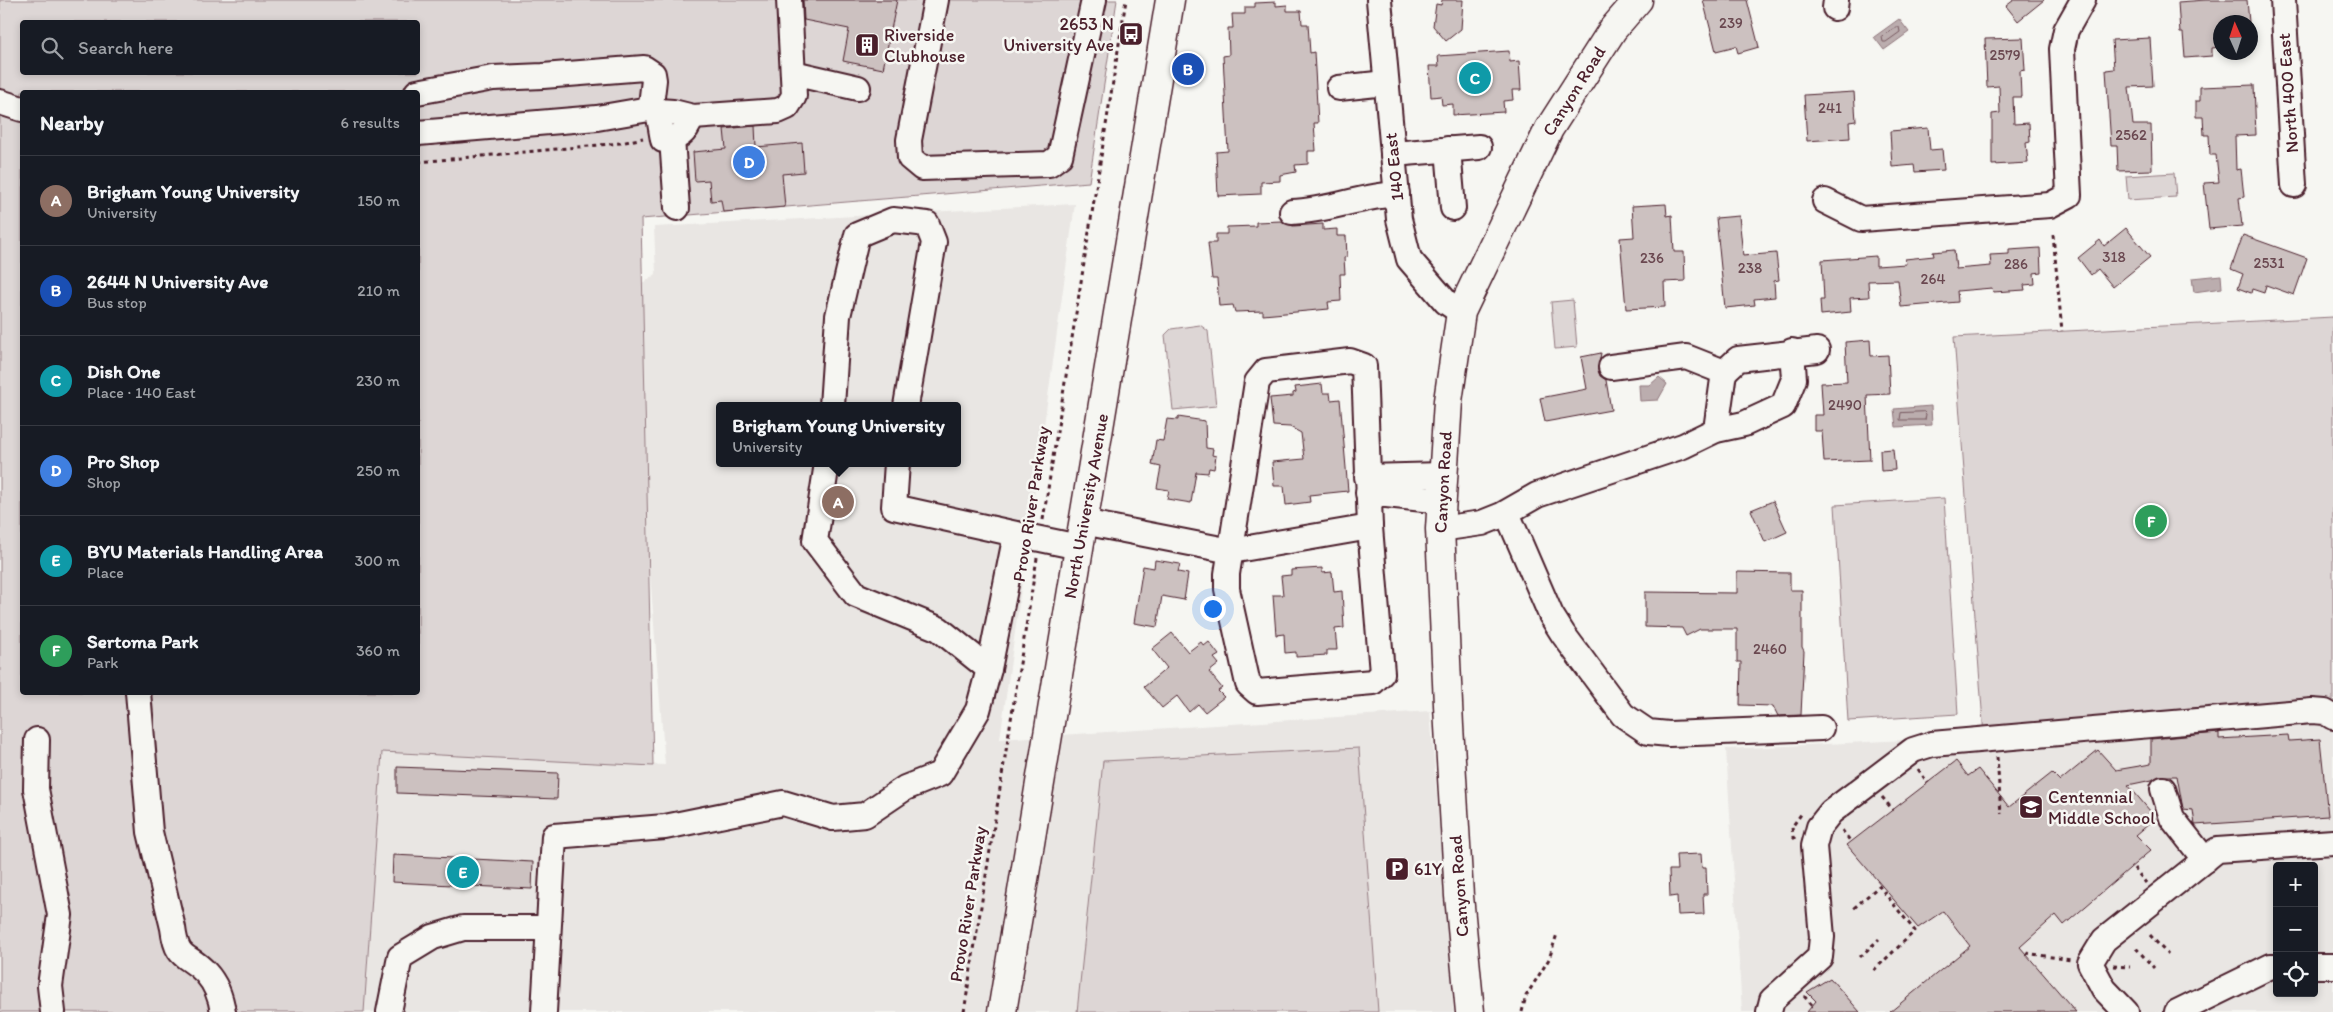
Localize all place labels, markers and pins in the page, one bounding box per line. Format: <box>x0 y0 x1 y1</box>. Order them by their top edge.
place label: 2653 N University Ave <box>1003 13 1114 56</box>
bus stop icon: 2653 N University Ave <box>1118 21 1144 47</box>
place label: Riverside Clubhouse <box>884 24 965 67</box>
building icon: Riverside Clubhouse <box>854 32 880 58</box>
pin: B <box>1172 50 1204 88</box>
pin: C <box>1459 59 1491 97</box>
pin: D <box>733 143 765 181</box>
pin: A <box>822 483 854 521</box>
pin: F <box>2135 502 2167 540</box>
place label: Centennial Middle School <box>2048 786 2155 829</box>
school or university icon: Centennial Middle School <box>2018 794 2044 820</box>
pin: E <box>447 853 479 891</box>
parking icon: 61Y <box>1384 856 1410 882</box>
place label: 61Y <box>1414 858 1443 880</box>

